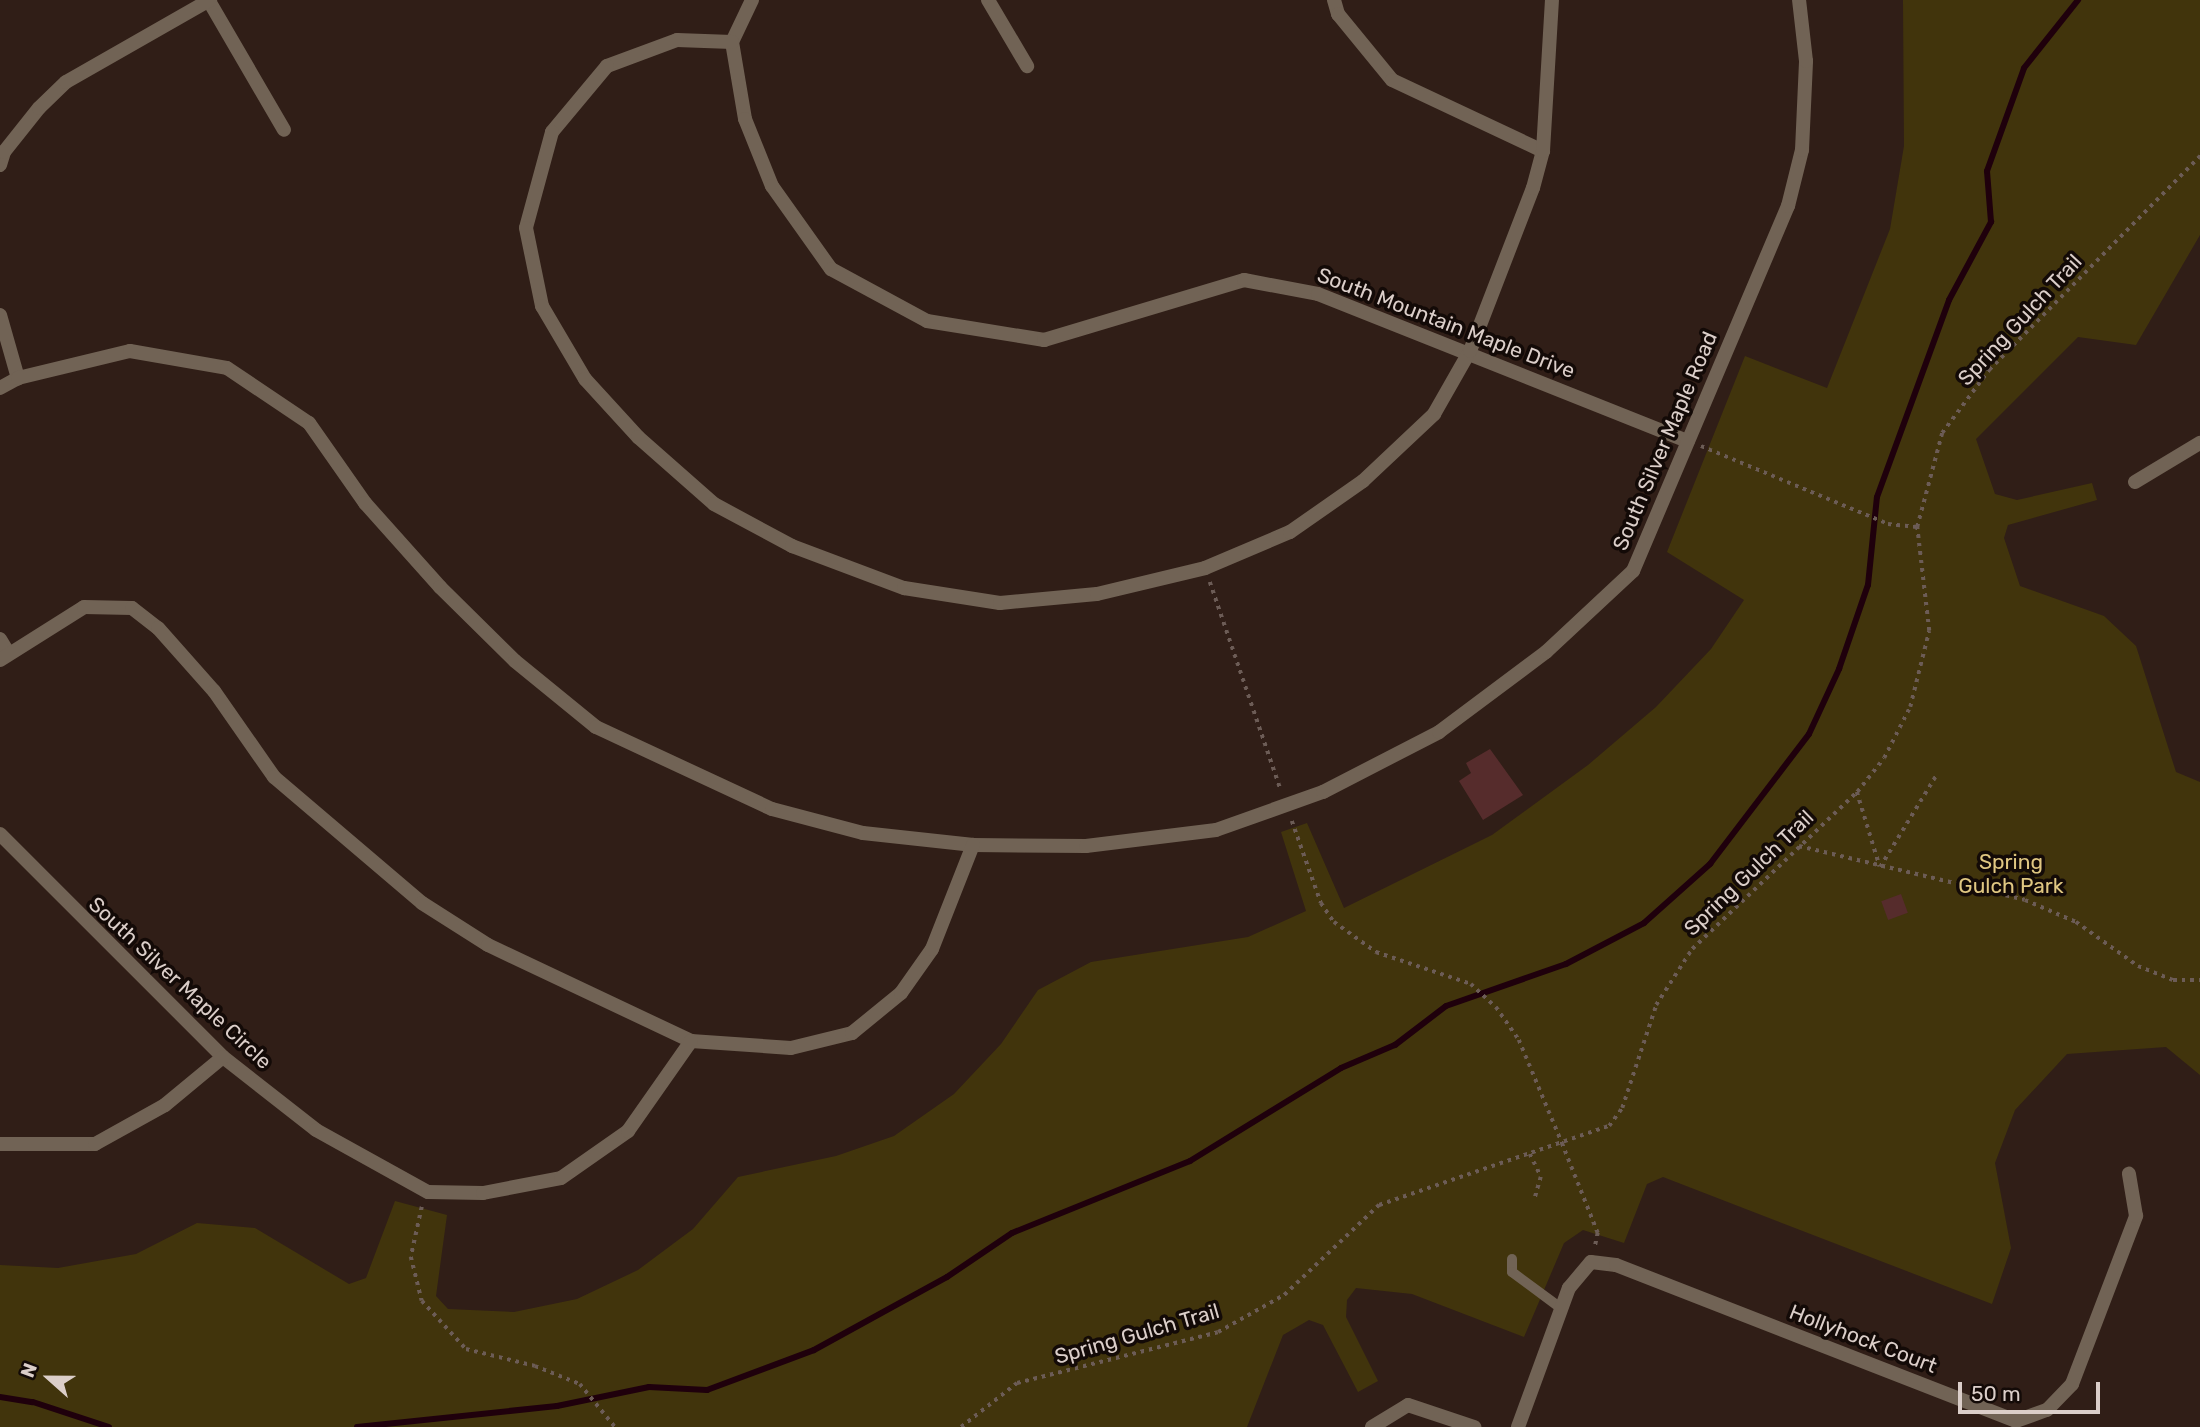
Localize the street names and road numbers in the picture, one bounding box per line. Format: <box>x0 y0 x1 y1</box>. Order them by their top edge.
street label: Spring Gulch Trail <box>1953 249 2087 391</box>
street label: South Mountain Maple Drive <box>1314 262 1578 384</box>
street label: South Silver Maple Road <box>1607 328 1723 554</box>
street label: Spring Gulch Trail <box>1679 805 1819 941</box>
street label: South Silver Maple Circle <box>83 891 277 1075</box>
street label: Spring Gulch Trail <box>1052 1298 1222 1370</box>
street label: Hollyhock Court <box>1786 1299 1940 1379</box>

